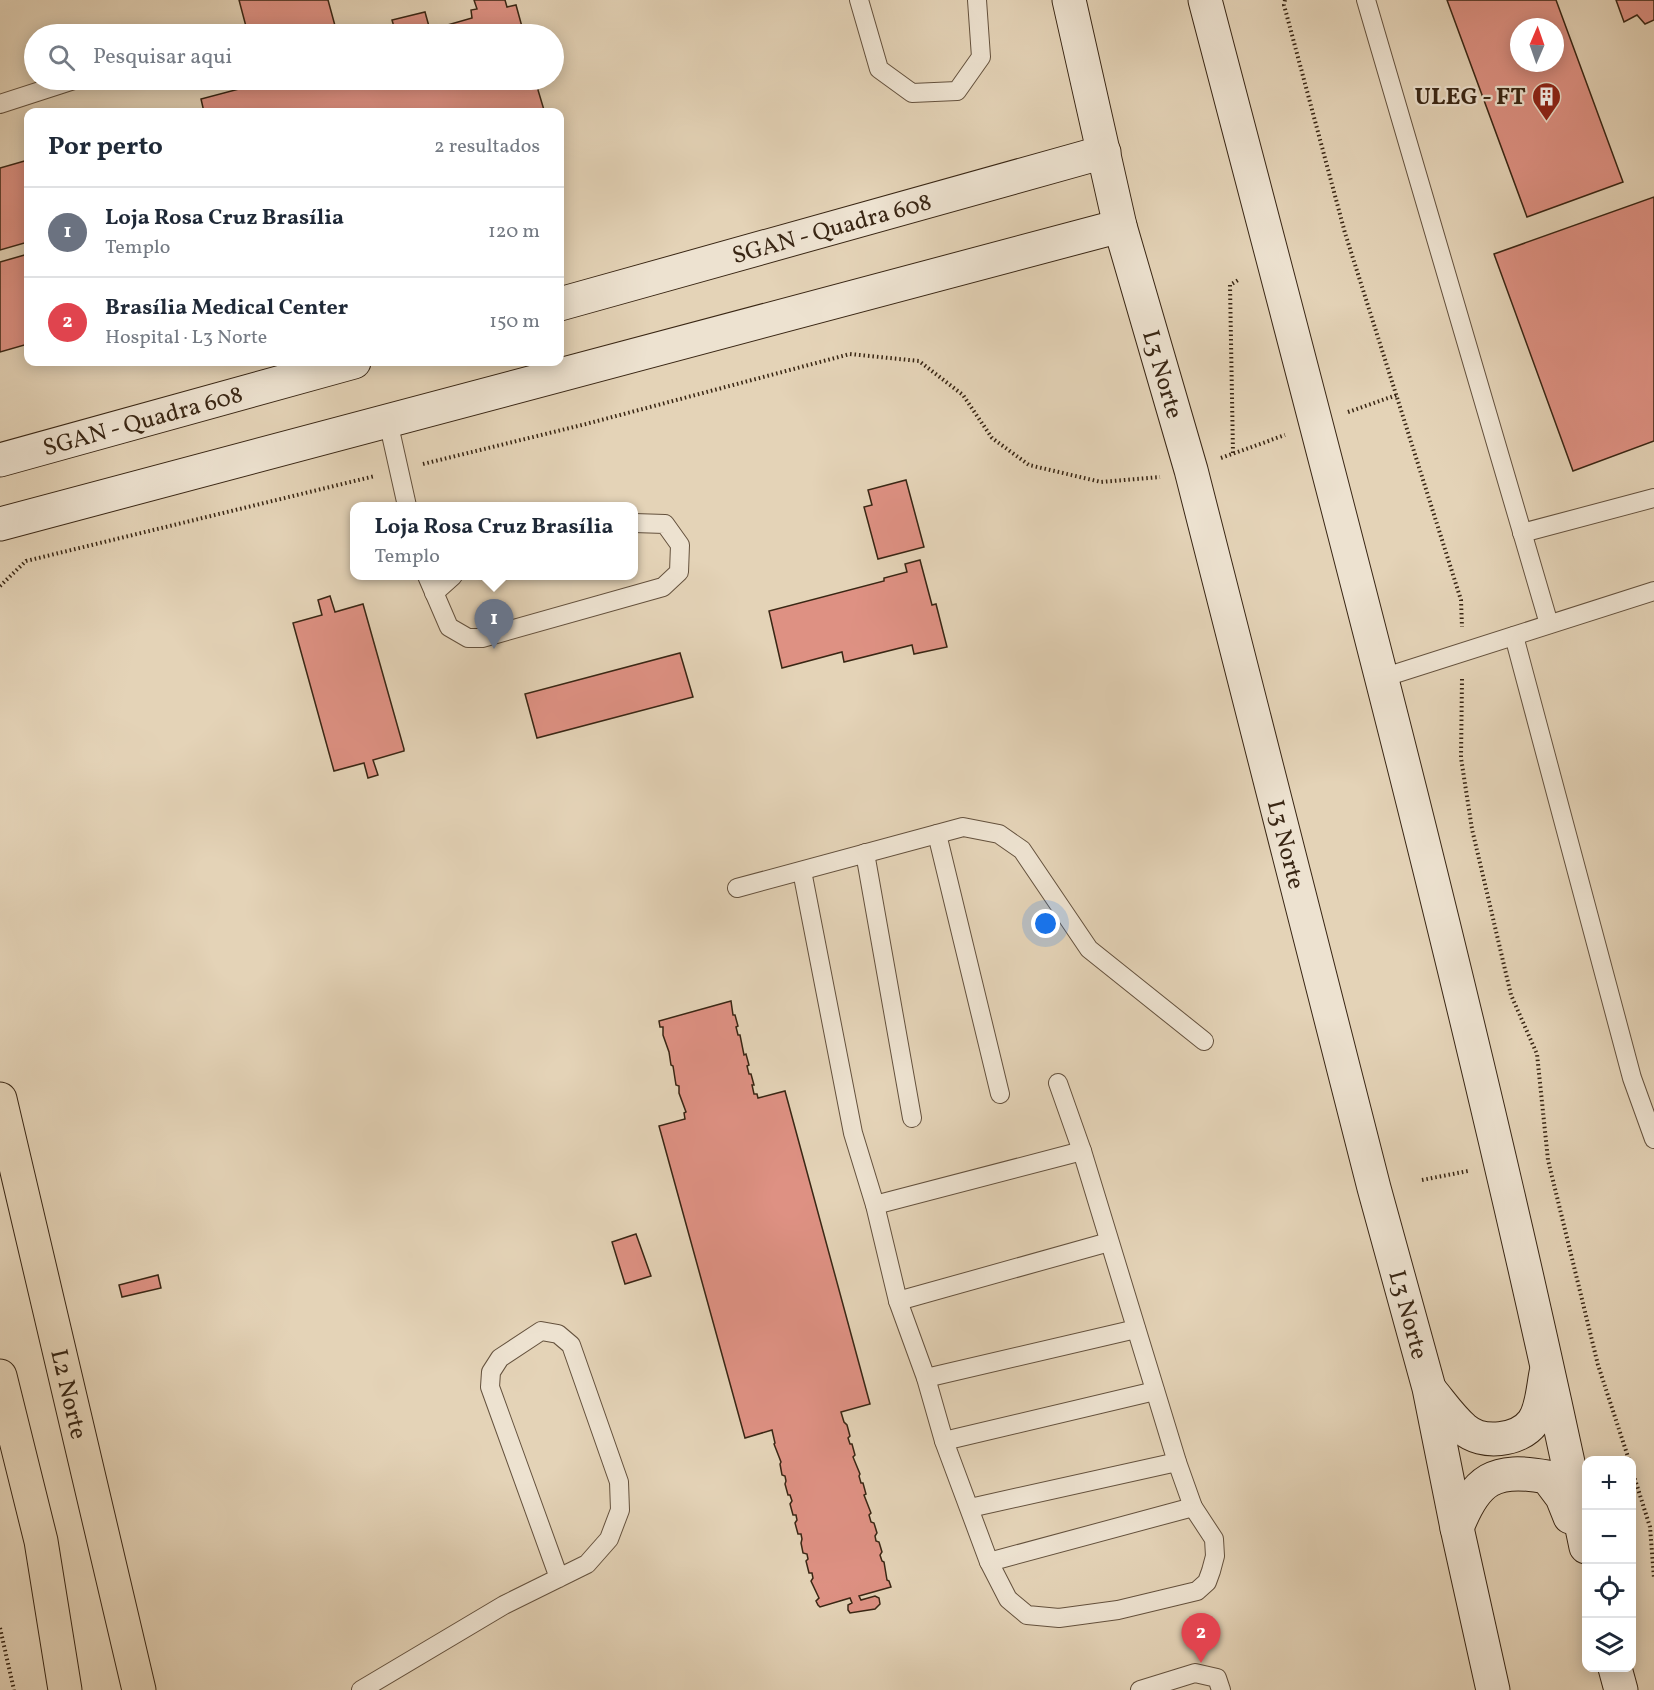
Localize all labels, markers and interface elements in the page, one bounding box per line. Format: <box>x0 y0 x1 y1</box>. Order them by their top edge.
north arrow <box>1510 18 1564 72</box>
search box <box>24 24 564 90</box>
icon: search <box>45 41 78 74</box>
text: Pesquisar aqui <box>93 42 232 73</box>
building icon: ULEG - FT <box>1531 80 1563 122</box>
place label: ULEG - FT <box>1415 81 1526 115</box>
text: Por perto <box>48 129 163 165</box>
text: 2 resultados <box>434 133 540 161</box>
street label: SGAN - Quadra 608 <box>728 186 936 274</box>
text: Loja Rosa Cruz Brasília <box>105 203 344 234</box>
text: 1 <box>63 218 72 246</box>
text: 120 m <box>488 218 540 246</box>
text: Templo <box>105 234 170 262</box>
text: Brasília Medical Center <box>105 293 348 324</box>
text: 2 <box>62 308 73 336</box>
text: 150 m <box>489 308 540 336</box>
text: Hospital · L3 Norte <box>105 324 267 352</box>
street label: L3 Norte <box>1132 326 1190 423</box>
street label: SGAN - Quadra 608 <box>39 379 247 466</box>
popup <box>350 502 638 580</box>
text: Loja Rosa Cruz Brasília <box>374 512 614 543</box>
text: Templo <box>374 543 440 571</box>
pin: 1 <box>474 600 514 649</box>
street label: L3 Norte <box>1257 797 1312 893</box>
your location <box>1031 909 1060 938</box>
street label: L3 Norte <box>1378 1267 1435 1363</box>
street label: L2 Norte <box>40 1346 94 1443</box>
map controls <box>1582 1456 1636 1672</box>
button: + <box>1582 1456 1636 1510</box>
button: − <box>1582 1510 1636 1564</box>
button: locate <box>1582 1564 1636 1618</box>
pin: 2 <box>1182 1614 1220 1663</box>
button: layers <box>1582 1618 1636 1672</box>

